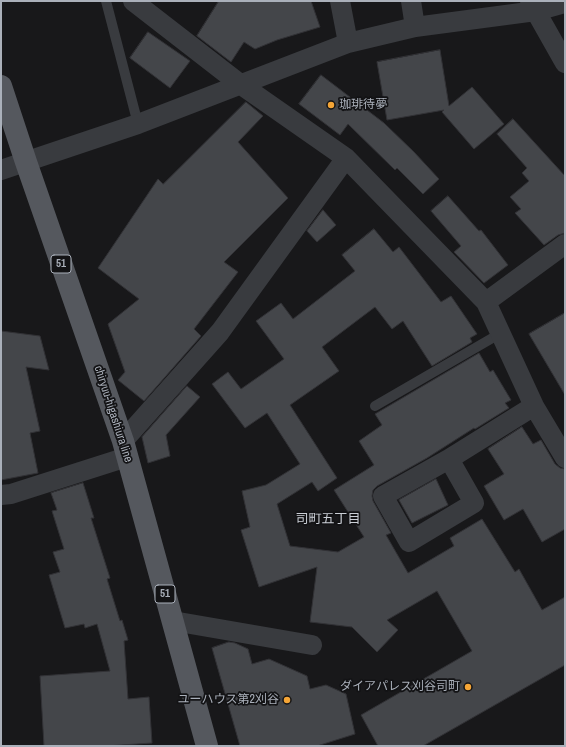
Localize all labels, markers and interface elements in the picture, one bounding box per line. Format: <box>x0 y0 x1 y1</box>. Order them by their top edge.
place label: 珈琲待夢 <box>339 98 387 112</box>
marker: 珈琲待夢 <box>326 100 336 110</box>
road number: 51 <box>51 255 71 273</box>
street label: chiryuu-higashiura line <box>91 364 135 464</box>
district label: 司町五丁目 <box>296 512 360 528</box>
road number: 51 <box>155 585 175 603</box>
place label: ダイアパレス刈谷司町 <box>340 680 460 694</box>
marker: ダイアパレス刈谷司町 <box>463 682 473 692</box>
place label: ユーハウス第2刈谷 <box>178 693 279 707</box>
marker: ユーハウス第2刈谷 <box>282 695 292 705</box>

